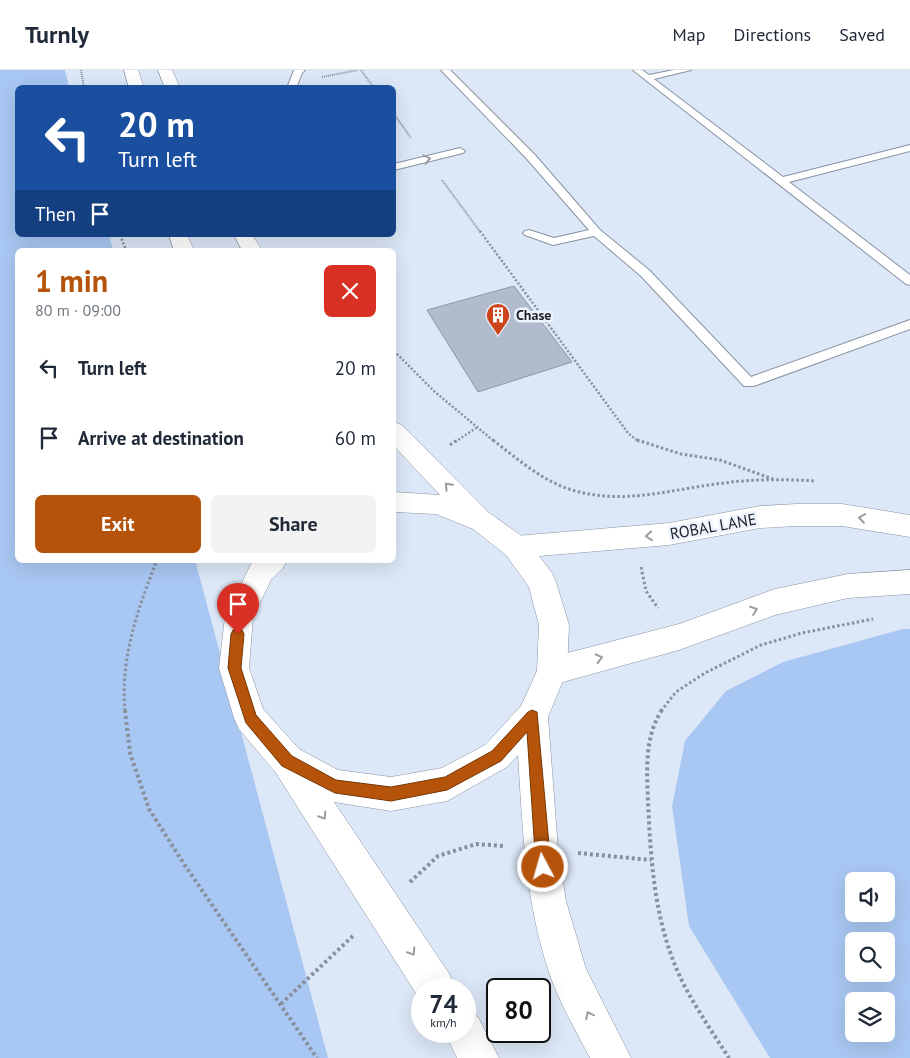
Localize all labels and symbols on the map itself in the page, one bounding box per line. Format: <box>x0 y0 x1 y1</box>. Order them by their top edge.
one-way arrow <box>423 154 432 165</box>
building icon: Chase <box>485 302 511 336</box>
place label: Chase <box>516 306 551 324</box>
one-way arrow <box>445 483 454 492</box>
street label: ROBAL LANE <box>668 509 758 543</box>
one-way arrow <box>858 513 866 524</box>
one-way arrow <box>645 530 653 541</box>
pin <box>217 583 259 634</box>
one-way arrow <box>749 606 757 616</box>
one-way arrow <box>594 653 603 664</box>
one-way arrow <box>317 811 326 820</box>
position arrow <box>516 840 568 892</box>
one-way arrow <box>406 947 415 956</box>
speed limit sign: 80 <box>486 978 551 1043</box>
one-way arrow <box>585 1011 595 1020</box>

